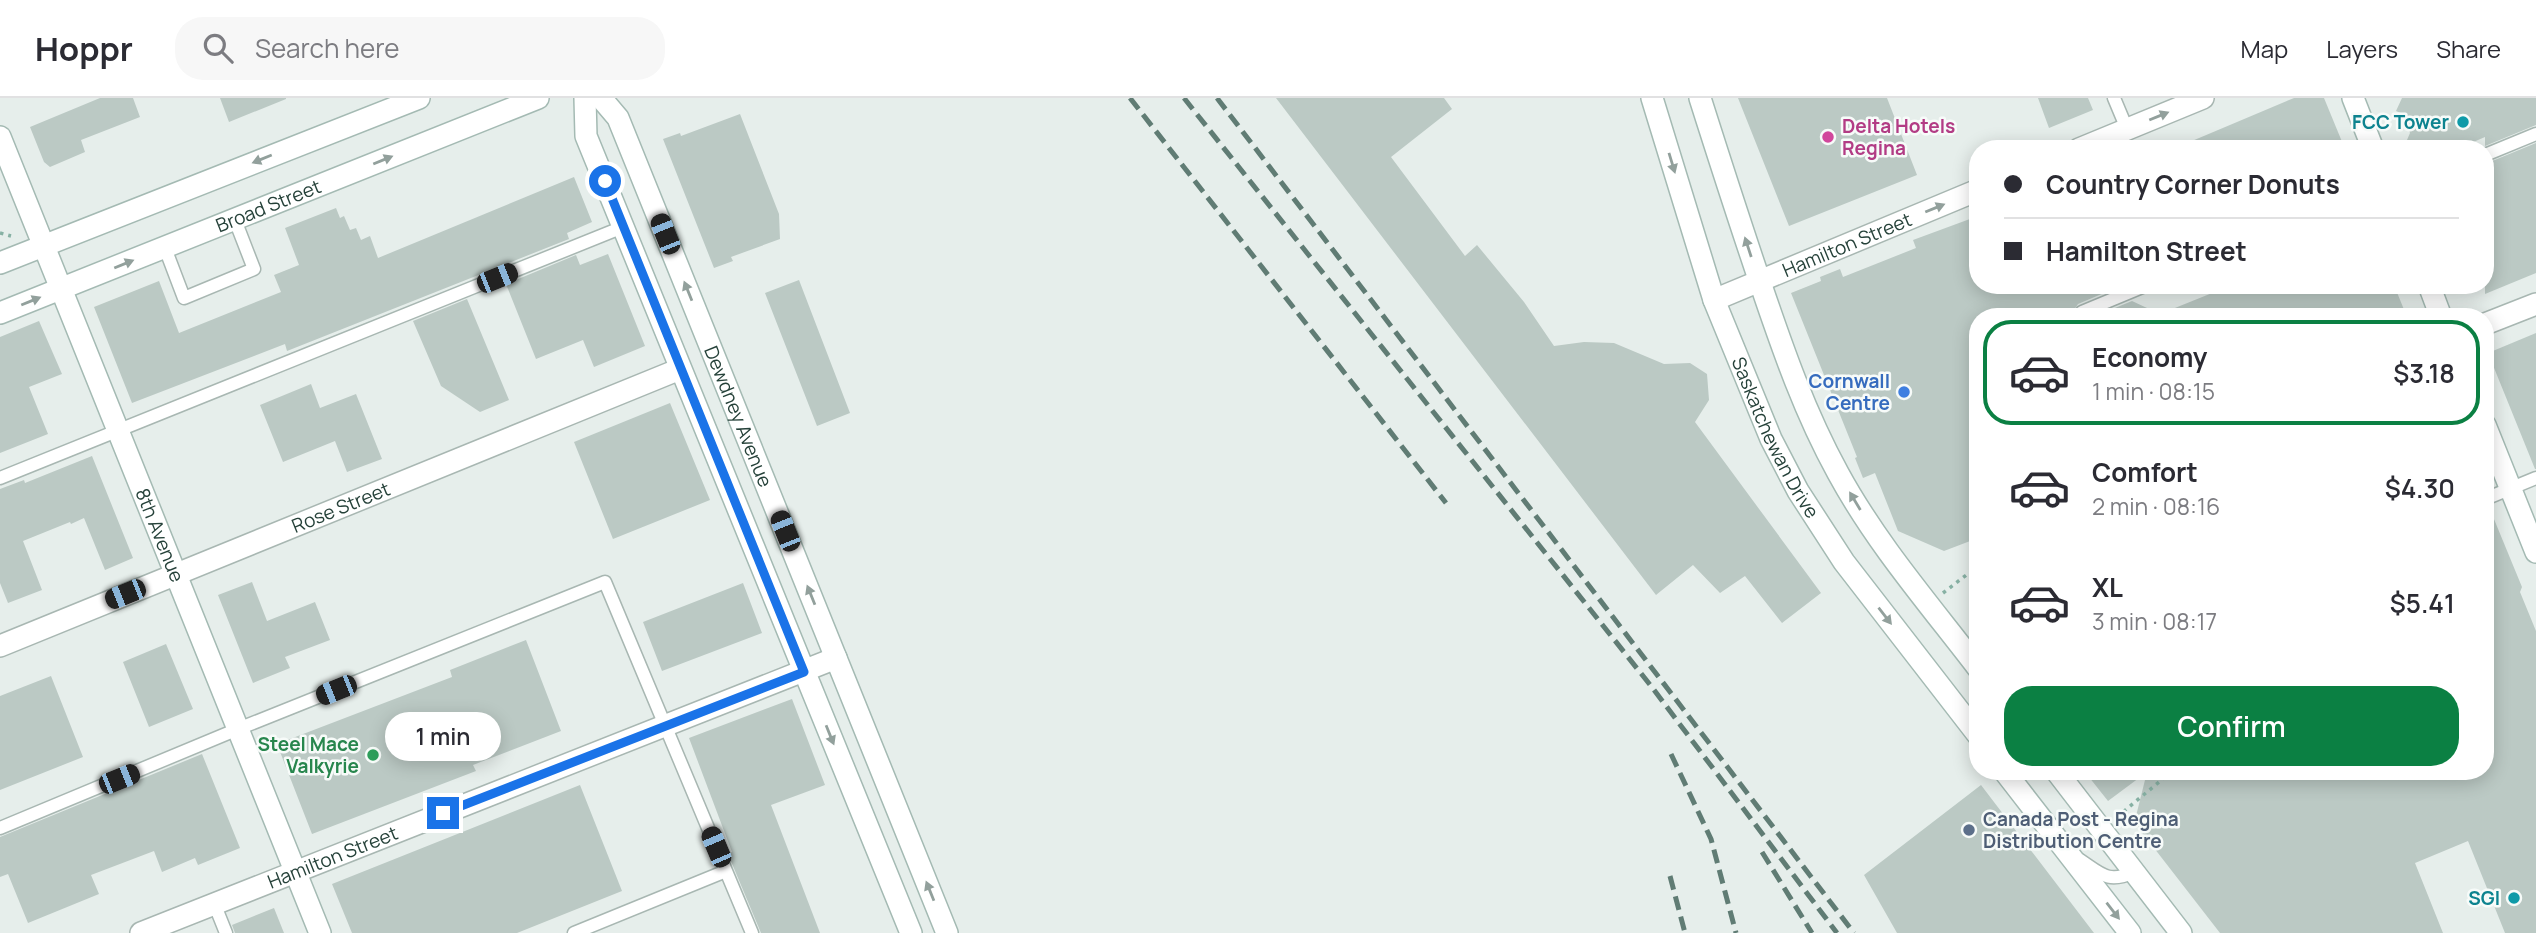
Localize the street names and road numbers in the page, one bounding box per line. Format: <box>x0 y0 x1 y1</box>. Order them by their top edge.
street label: Broad Street <box>212 173 325 238</box>
street label: Hamilton Street <box>1778 206 1916 283</box>
street label: Dewdney Avenue <box>698 342 779 491</box>
street label: Saskatchewan Drive <box>1726 353 1825 523</box>
street label: Rose Street <box>288 476 394 539</box>
street label: 8th Avenue <box>130 484 191 586</box>
street label: Hamilton Street <box>264 820 402 895</box>

